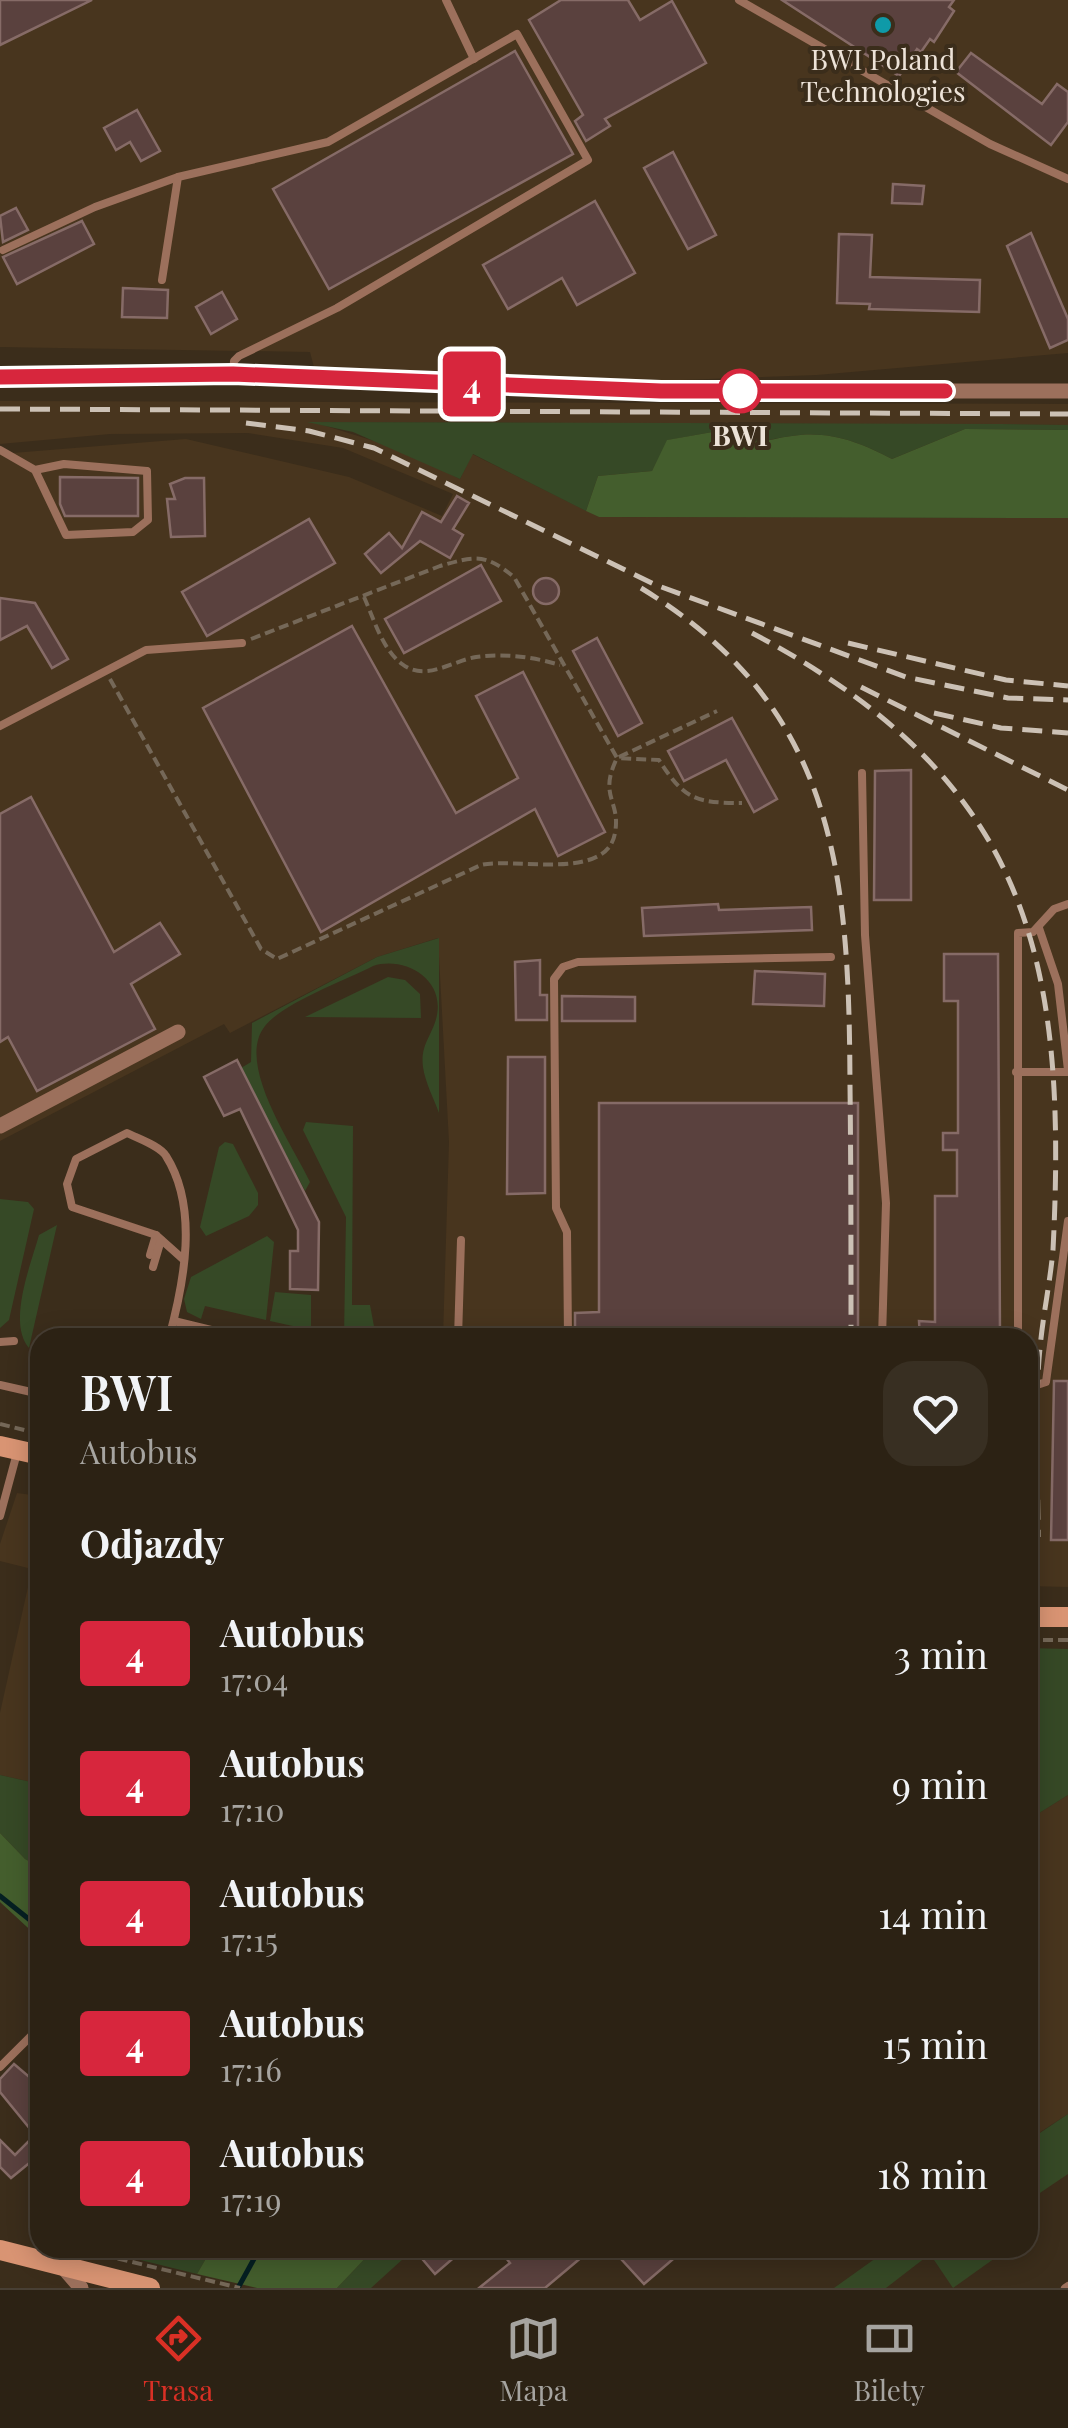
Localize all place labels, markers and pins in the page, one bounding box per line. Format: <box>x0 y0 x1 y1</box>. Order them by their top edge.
marker: BWI Poland Technologies <box>872 14 894 36</box>
place label: BWI Poland Technologies <box>801 40 965 109</box>
marker: BWI <box>719 370 761 412</box>
place label: BWI <box>712 416 768 453</box>

